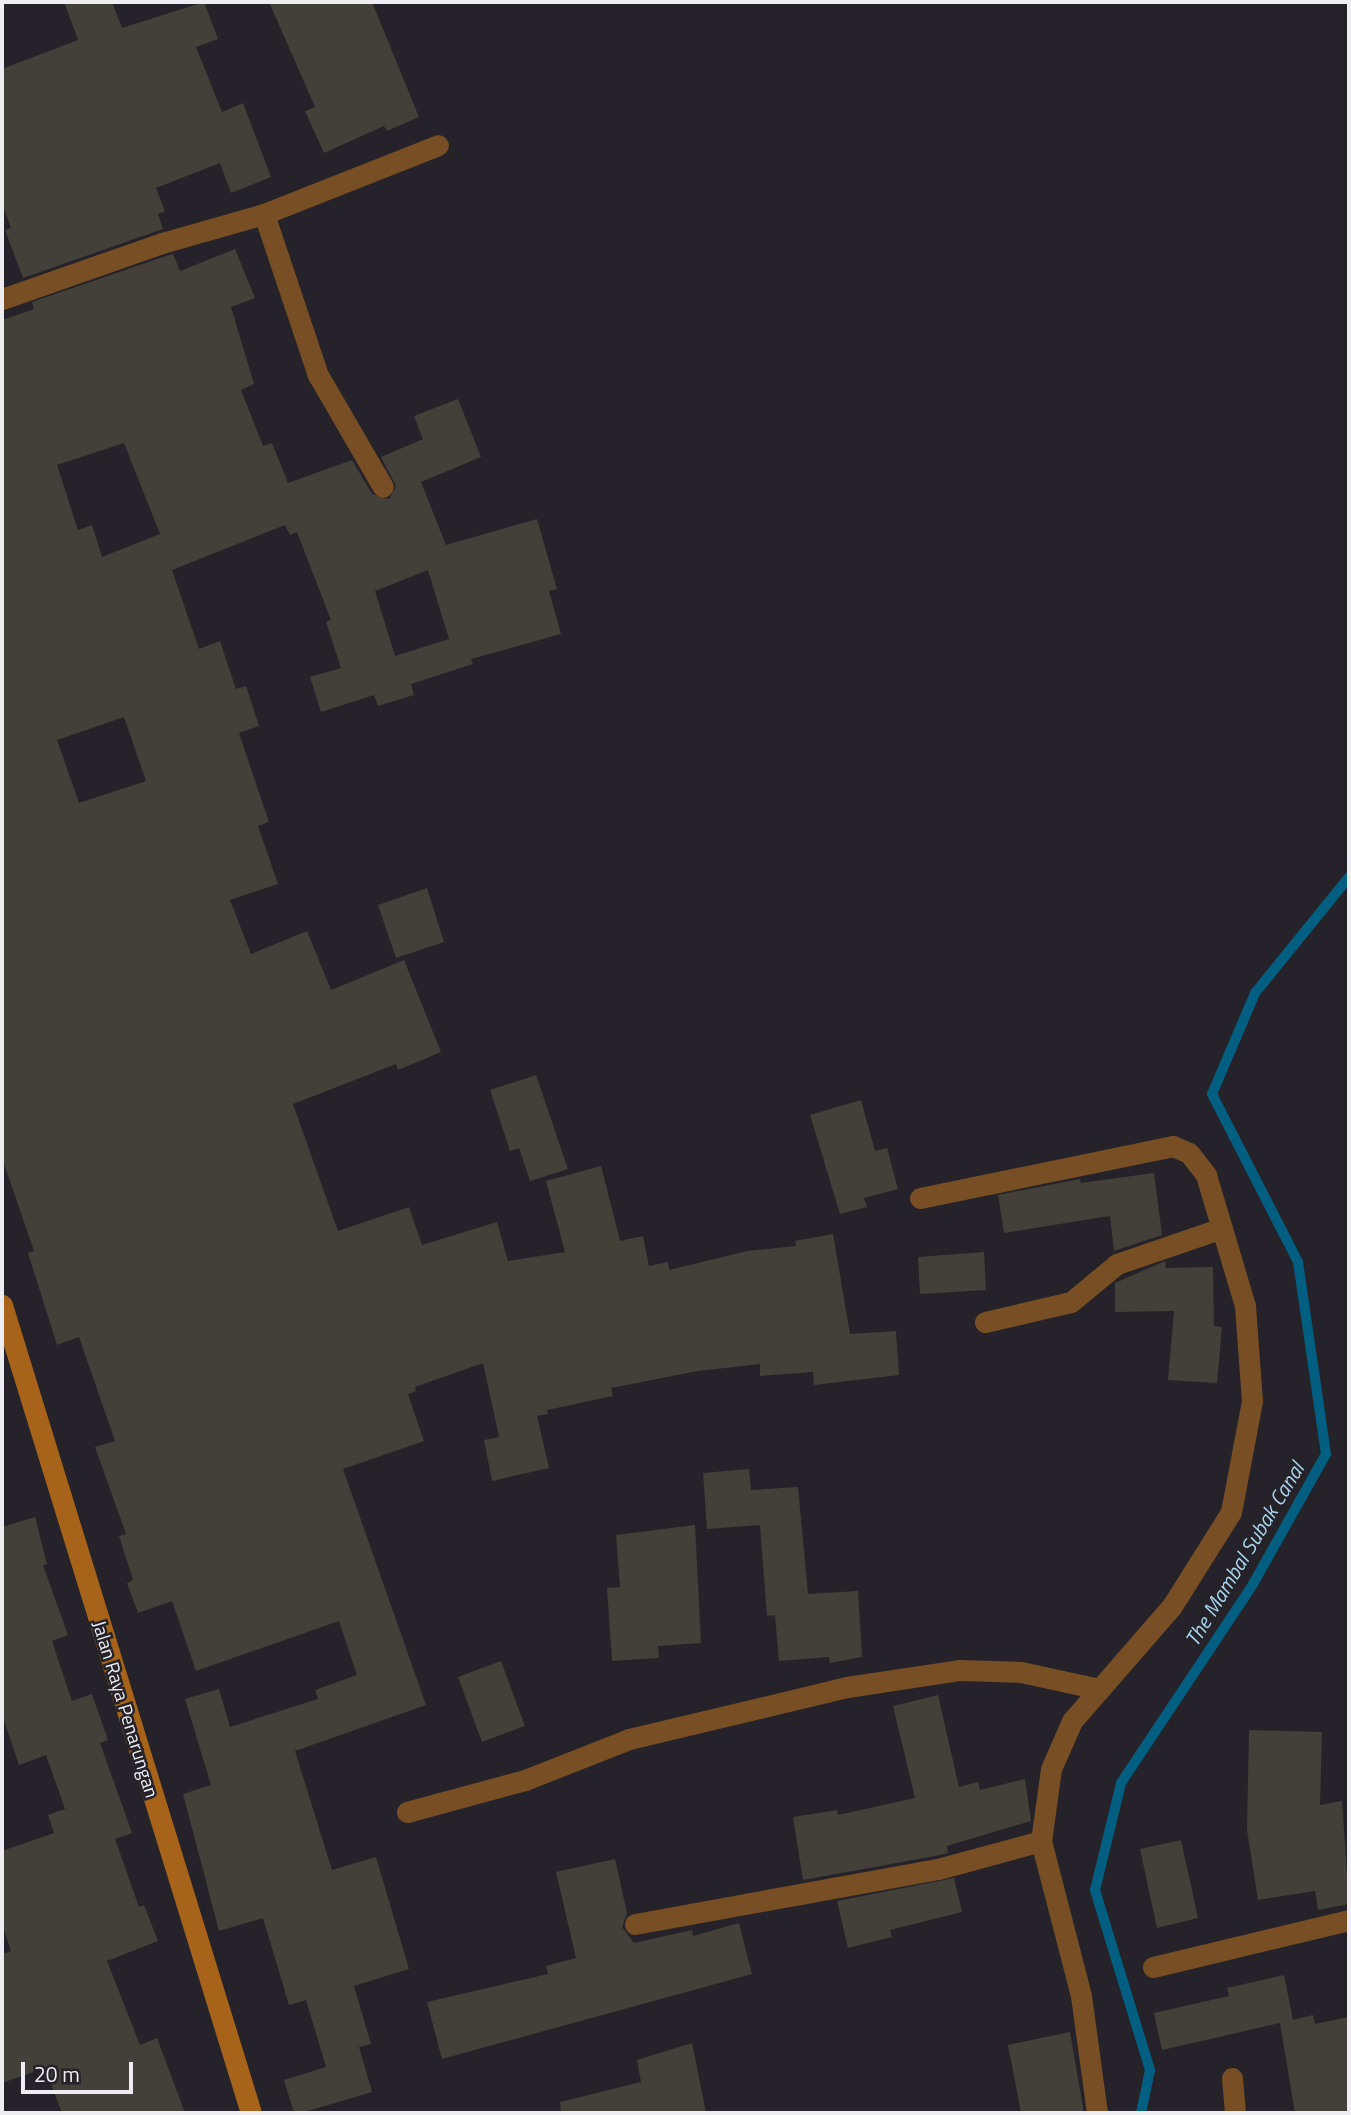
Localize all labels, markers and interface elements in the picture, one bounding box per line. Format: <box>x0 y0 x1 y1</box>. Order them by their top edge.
water label: The Mambal Subak Canal <box>1179 1457 1309 1651</box>
street label: Jalan Raya Penarungan <box>88 1618 164 1800</box>
scale bar <box>24 2048 136 2092</box>
text: 20 m <box>34 2058 80 2090</box>

